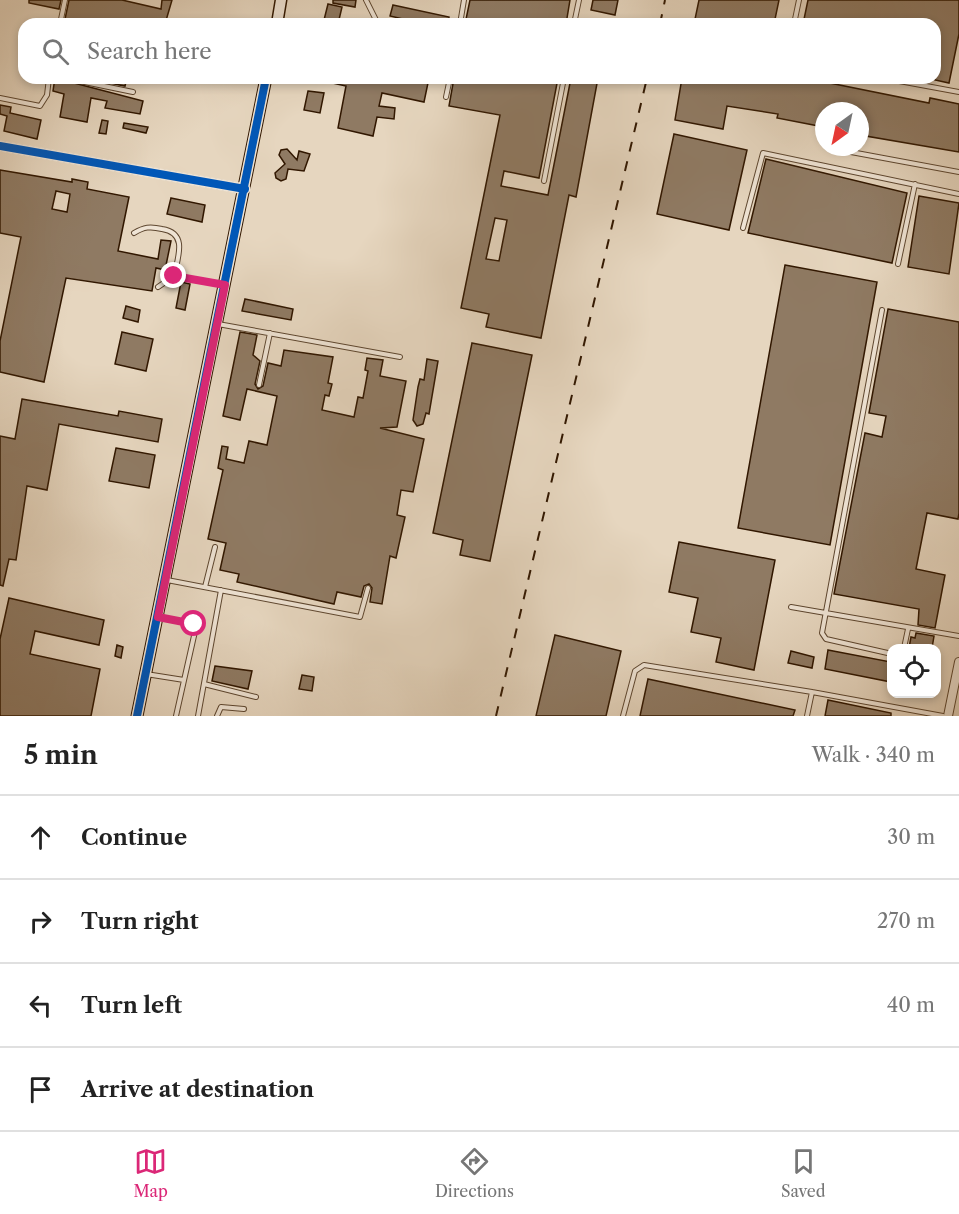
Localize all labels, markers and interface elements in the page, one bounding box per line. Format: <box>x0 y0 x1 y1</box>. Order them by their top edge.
search box <box>18 18 941 84</box>
icon: search <box>39 35 72 68</box>
text: Search here <box>87 38 212 65</box>
north arrow <box>815 102 869 156</box>
route end <box>160 262 186 288</box>
route start <box>180 610 206 636</box>
map controls <box>887 644 941 698</box>
button: locate <box>887 644 941 698</box>
text: 5 min <box>24 739 98 771</box>
text: Walk · 340 m <box>812 743 935 767</box>
icon: ahead <box>24 821 57 854</box>
text: Continue <box>81 824 187 851</box>
text: 30 m <box>887 825 935 849</box>
icon: right <box>24 905 57 938</box>
text: Turn right <box>81 908 199 935</box>
text: 270 m <box>877 909 935 933</box>
icon: left <box>24 989 57 1022</box>
text: Turn left <box>81 992 182 1019</box>
text: 40 m <box>887 993 935 1017</box>
icon: arrive <box>24 1073 57 1106</box>
text: Arrive at destination <box>81 1076 314 1103</box>
tab: Map <box>134 1145 168 1201</box>
tab: Directions <box>435 1145 514 1201</box>
tab: Saved <box>781 1145 825 1201</box>

